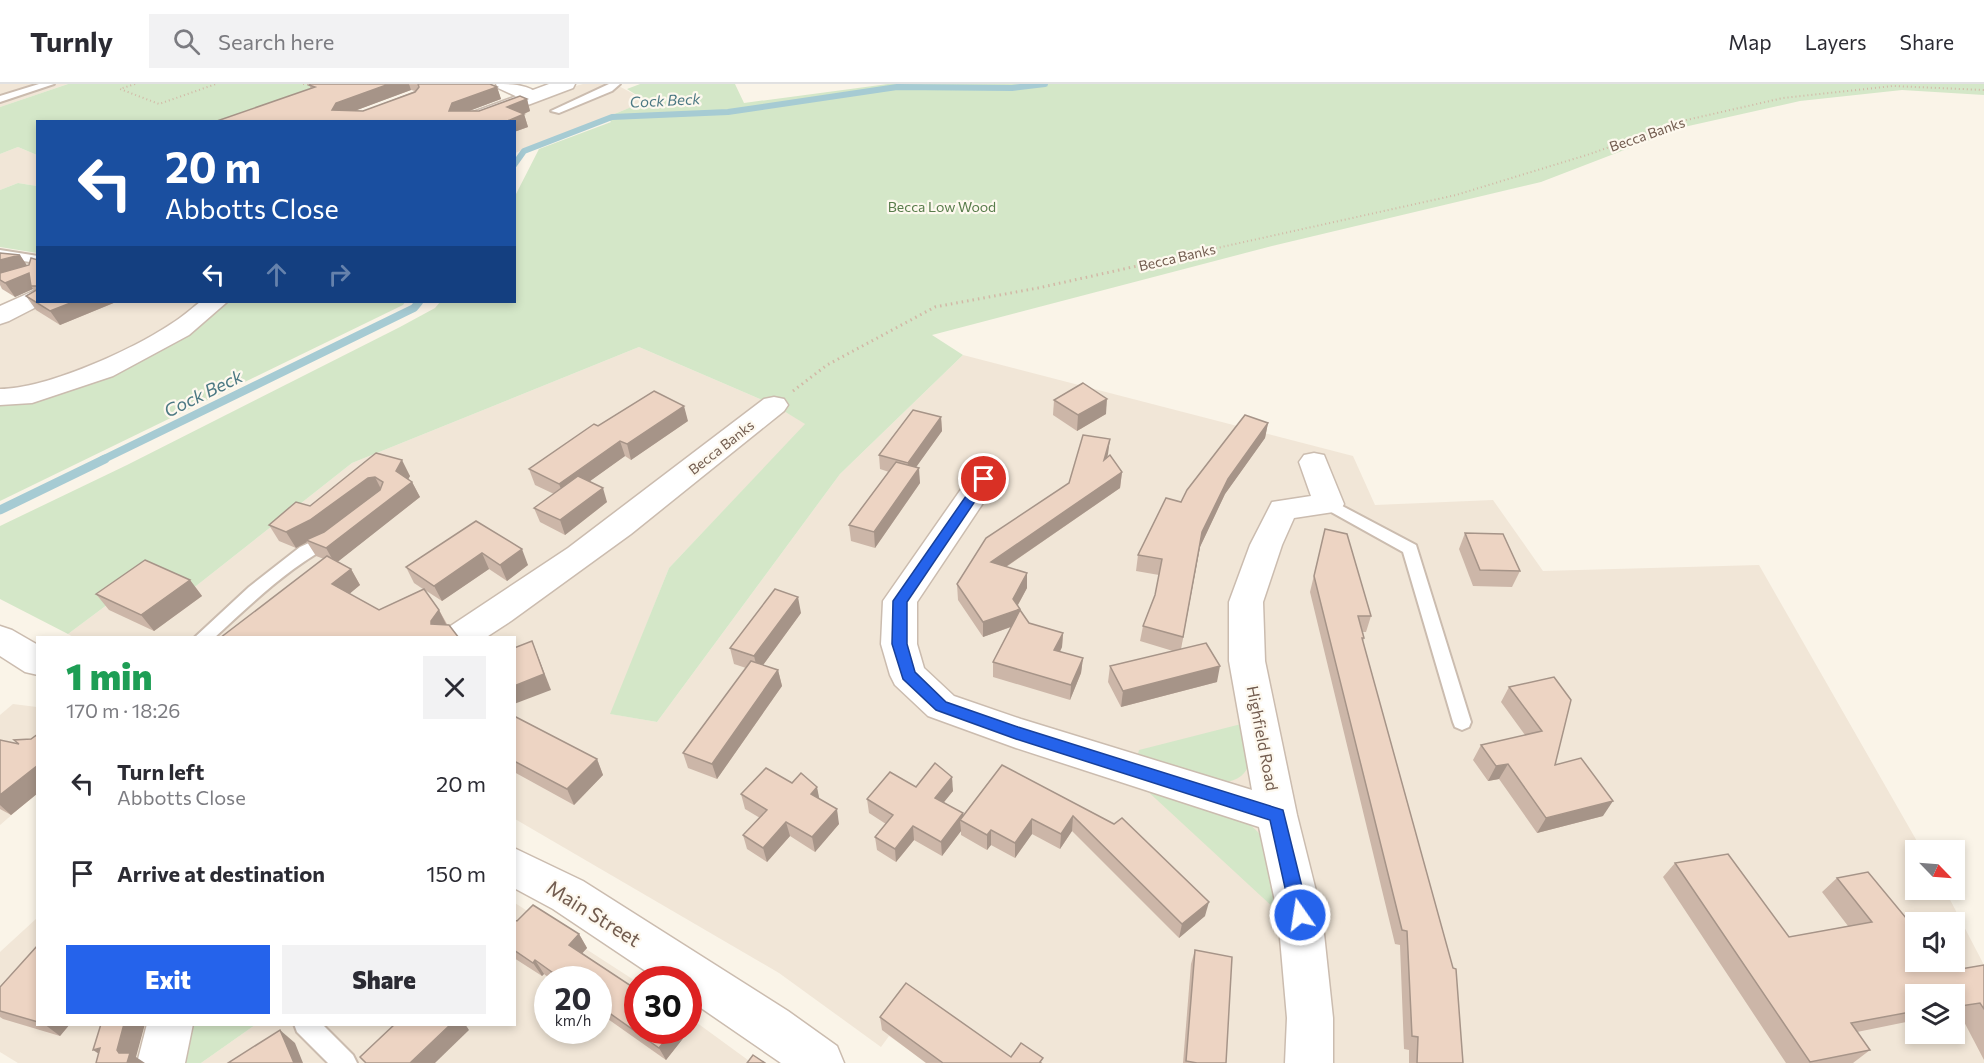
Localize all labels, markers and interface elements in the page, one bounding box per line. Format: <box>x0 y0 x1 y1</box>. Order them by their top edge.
search box <box>149 14 569 68</box>
text: Turnly <box>30 24 113 58</box>
icon: search <box>170 25 203 58</box>
text: Search here <box>218 28 334 55</box>
text: Map <box>1728 29 1772 54</box>
text: Layers <box>1805 29 1867 54</box>
text: Share <box>1900 29 1954 54</box>
water label: Cock Beck <box>629 89 702 111</box>
street label: Becca Banks <box>1607 113 1687 155</box>
text: 20 m <box>165 140 261 192</box>
icon: left <box>66 144 144 222</box>
text: Abbotts Close <box>165 192 339 225</box>
park label: Becca Low Wood <box>888 198 996 215</box>
street label: Becca Banks <box>1137 240 1217 274</box>
icon: left <box>197 258 230 291</box>
icon: ahead <box>260 258 293 291</box>
icon: right <box>323 258 356 291</box>
water label: Cock Beck <box>160 364 247 422</box>
street label: Becca Banks <box>685 416 757 478</box>
pin <box>958 453 1009 504</box>
icon: arrive <box>967 462 1000 495</box>
text: 1 min <box>66 653 152 697</box>
button: close <box>423 656 486 719</box>
street label: Highfield Road <box>1244 684 1282 792</box>
text: 170 m · 18:26 <box>66 698 180 722</box>
text: Turn left <box>117 758 204 785</box>
icon: left <box>66 767 99 800</box>
text: 20 m <box>436 770 486 797</box>
text: Abbotts Close <box>117 785 246 809</box>
north arrow <box>1905 840 1965 900</box>
map controls <box>1905 840 1965 1044</box>
icon: arrive <box>66 857 99 890</box>
text: Arrive at destination <box>117 860 325 887</box>
text: 150 m <box>426 860 486 887</box>
street label: Main Street <box>543 875 645 951</box>
position arrow <box>1268 883 1332 947</box>
button: sound <box>1905 912 1965 972</box>
button: Exit <box>66 945 270 1014</box>
button: Share <box>282 945 486 1014</box>
speed limit sign: 30 <box>624 966 702 1044</box>
text: 20 <box>555 979 591 1016</box>
button: layers <box>1905 984 1965 1044</box>
text: km/h <box>555 1011 591 1029</box>

